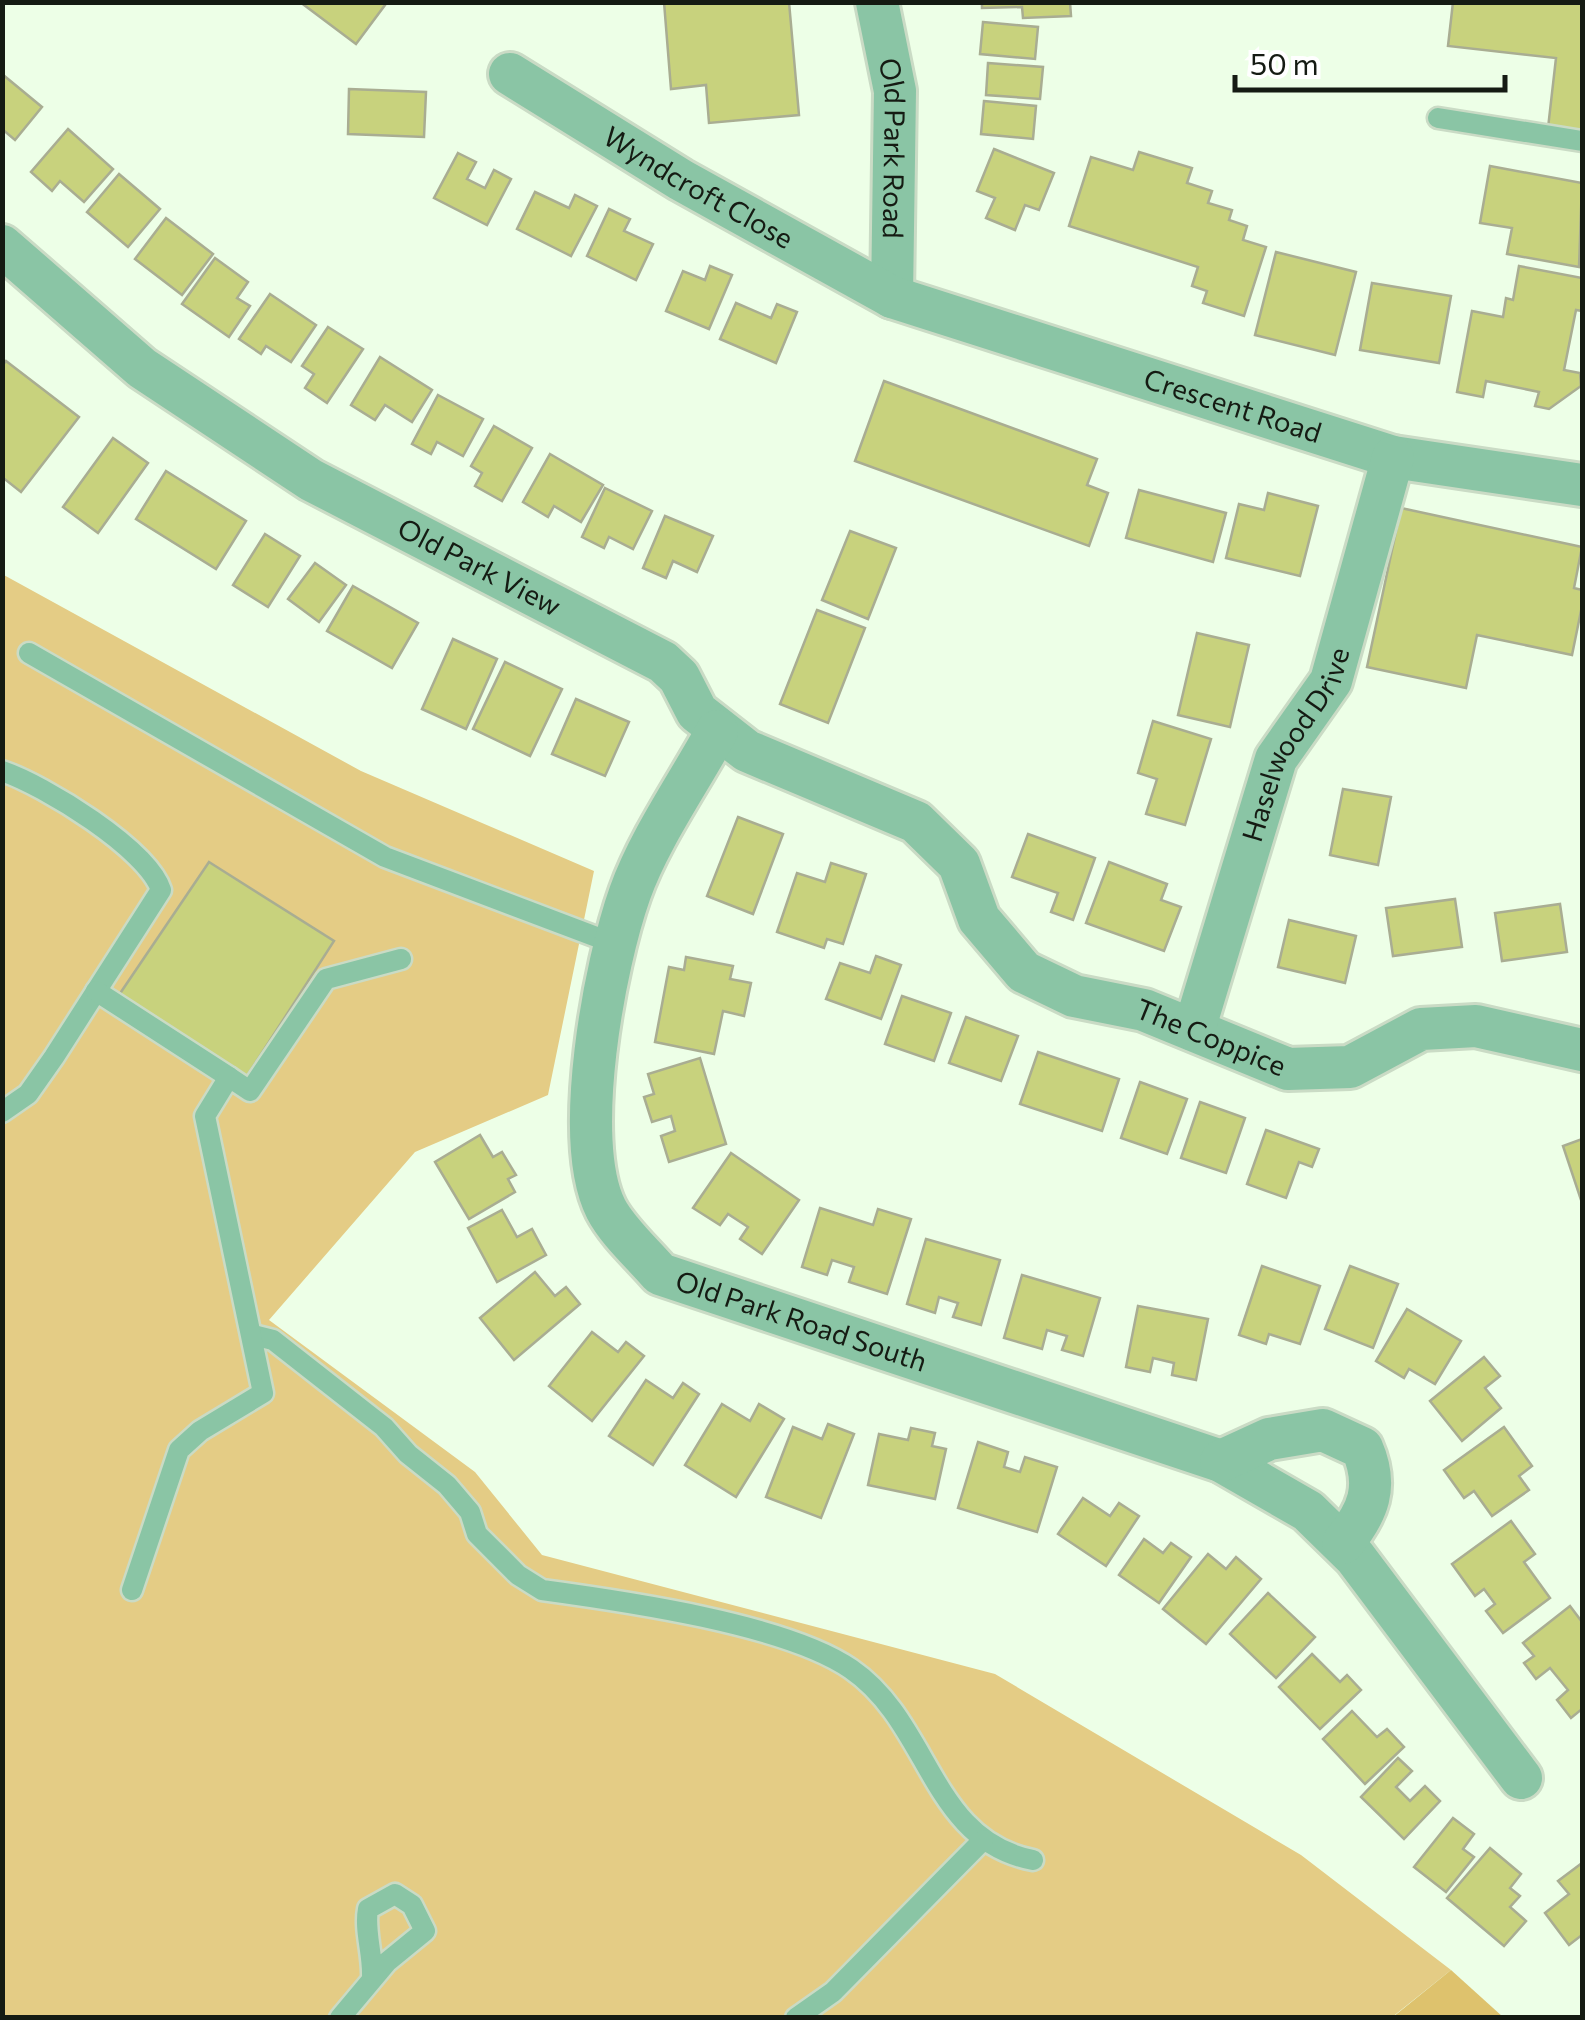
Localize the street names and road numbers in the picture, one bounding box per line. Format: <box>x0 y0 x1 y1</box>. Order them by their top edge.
street label: Old Park Road <box>873 55 913 239</box>
street label: Wyndcroft Close <box>598 118 800 255</box>
street label: Crescent Road <box>1140 361 1326 449</box>
street label: Old Park View <box>393 510 567 622</box>
street label: Haselwood Drive <box>1234 644 1355 846</box>
street label: The Coppice <box>1131 991 1291 1082</box>
street label: Old Park Road South <box>672 1263 932 1378</box>

